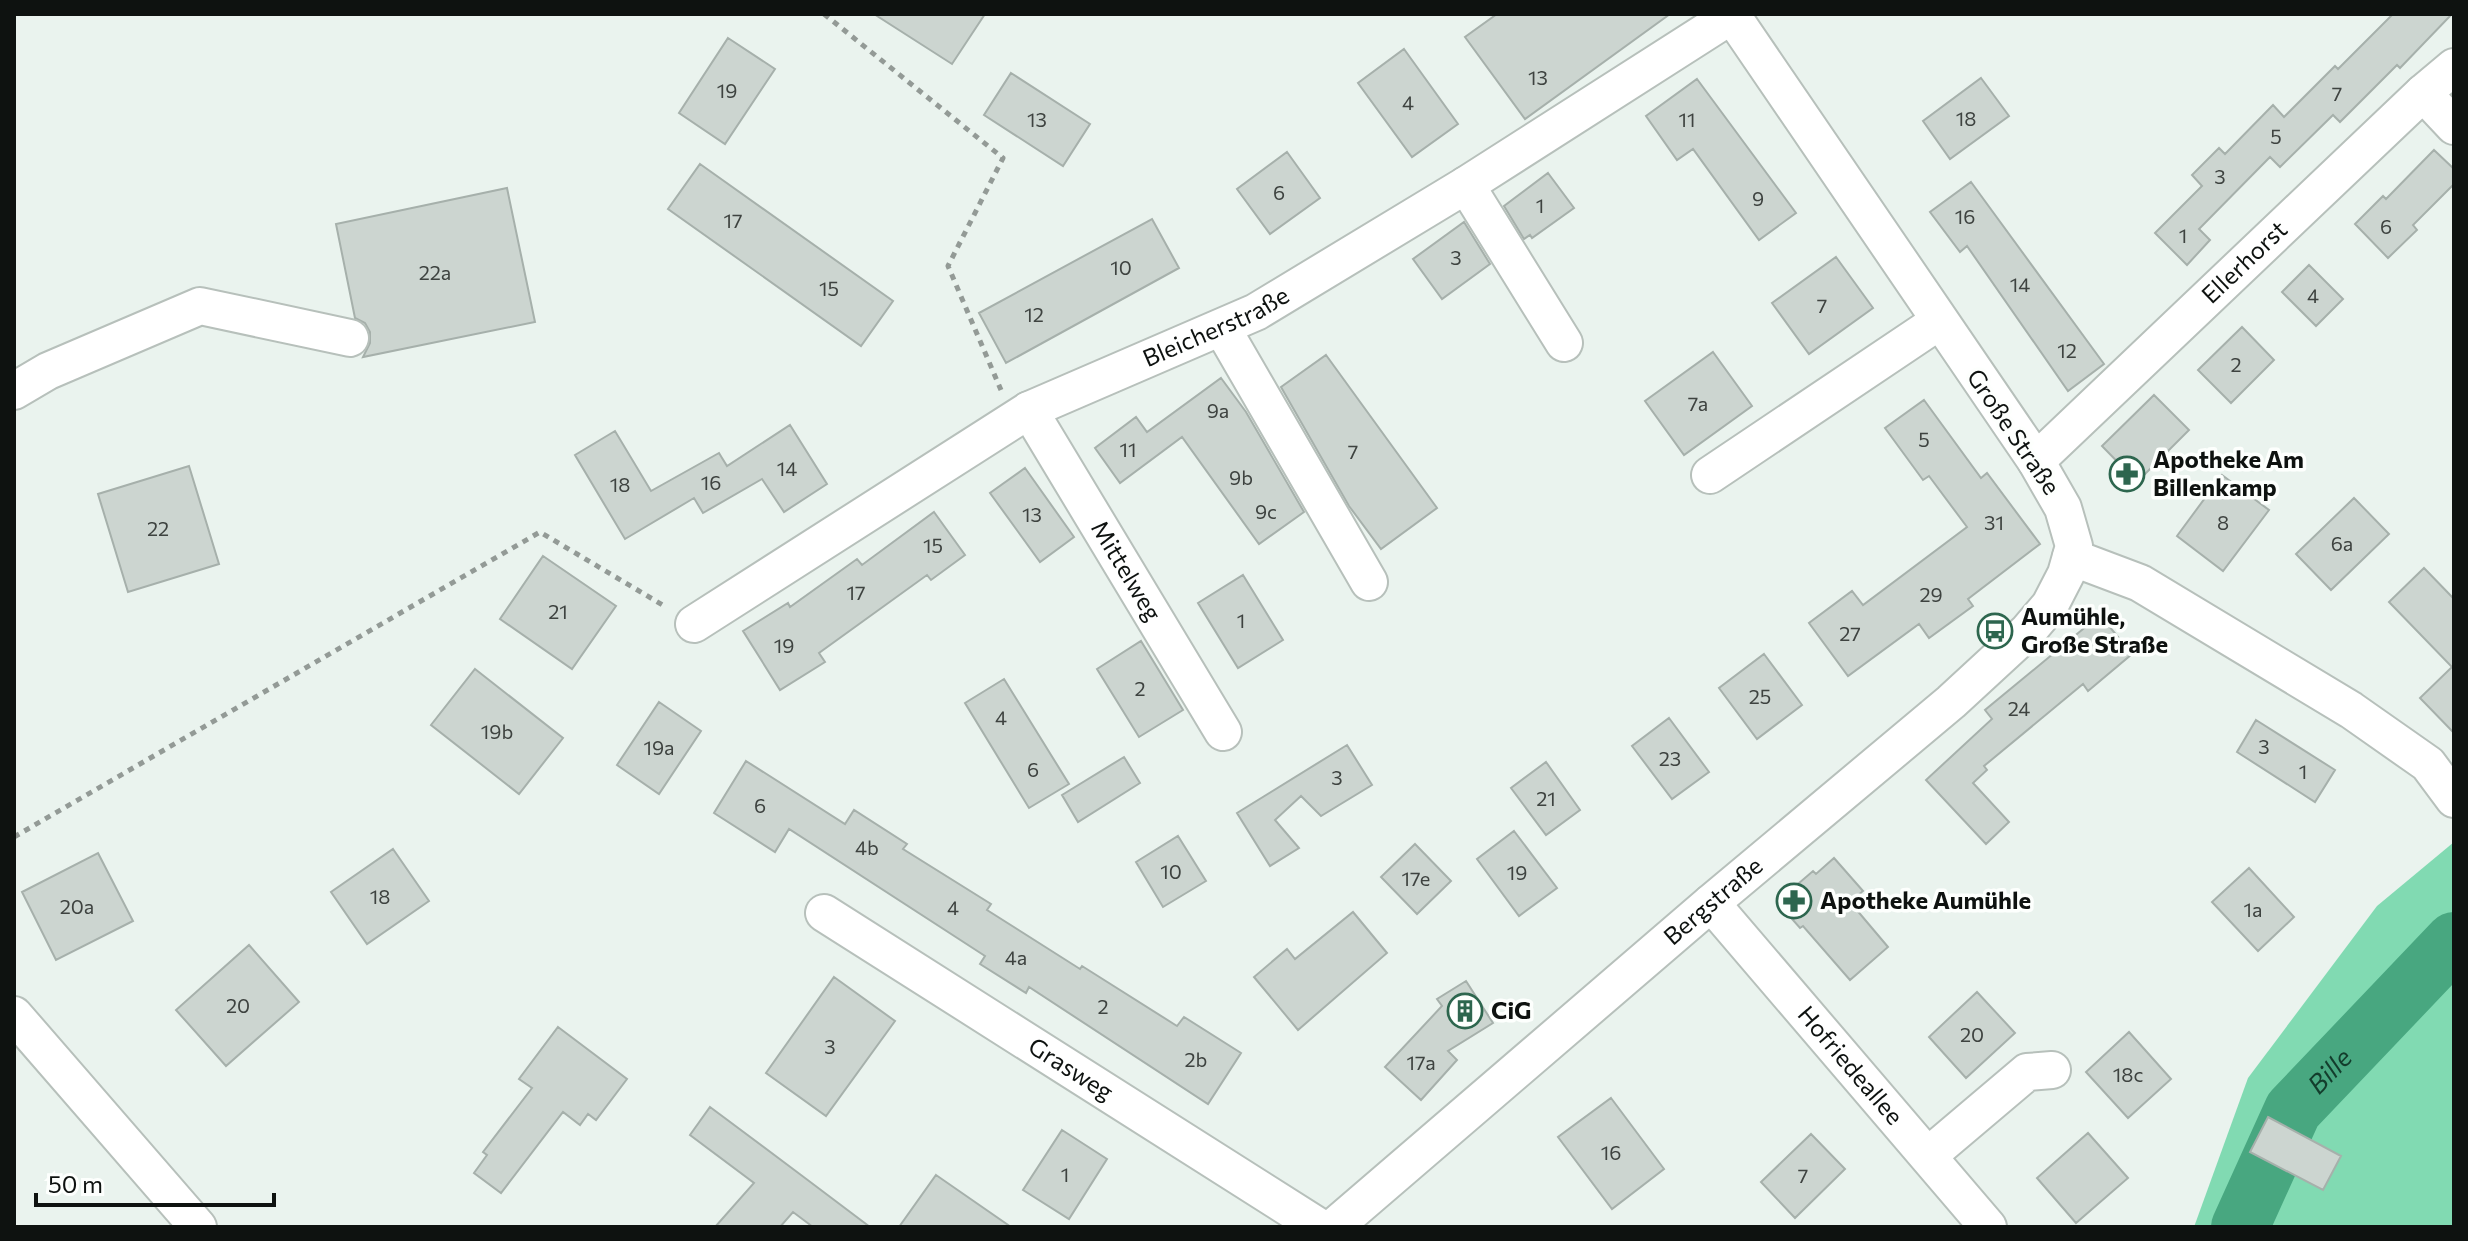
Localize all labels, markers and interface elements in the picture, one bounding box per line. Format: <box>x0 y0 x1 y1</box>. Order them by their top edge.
house number: 13 <box>1528 65 1548 89</box>
house number: 19 <box>717 78 737 102</box>
house number: 7 <box>2332 81 2342 105</box>
house number: 4 <box>1402 90 1414 114</box>
house number: 18 <box>1956 106 1976 130</box>
house number: 13 <box>1027 107 1047 131</box>
house number: 11 <box>1678 107 1696 131</box>
house number: 5 <box>2270 124 2282 148</box>
house number: 3 <box>2214 164 2226 188</box>
house number: 6 <box>1273 180 1285 204</box>
house number: 9 <box>1752 186 1764 210</box>
house number: 1 <box>1536 193 1544 217</box>
house number: 16 <box>1955 204 1975 228</box>
house number: 17 <box>723 208 743 232</box>
street label: Ellerhorst <box>2195 214 2292 309</box>
house number: 6 <box>2380 214 2392 238</box>
house number: 1 <box>2179 223 2187 247</box>
house number: 3 <box>1450 245 1462 269</box>
house number: 10 <box>1110 255 1132 279</box>
house number: 22a <box>419 260 451 284</box>
house number: 14 <box>2010 272 2030 296</box>
house number: 15 <box>819 276 839 300</box>
street label: Bleicherstraße <box>1138 280 1294 372</box>
house number: 4 <box>2307 283 2319 307</box>
house number: 7 <box>1817 293 1827 317</box>
house number: 12 <box>1024 302 1044 326</box>
house number: 12 <box>2057 338 2077 362</box>
house number: 2 <box>2230 352 2242 376</box>
street label: Große Straße <box>1962 363 2067 500</box>
house number: 7a <box>1688 391 1708 415</box>
house number: 9a <box>1207 398 1229 422</box>
house number: 5 <box>1918 427 1930 451</box>
house number: 11 <box>1119 437 1137 461</box>
house number: 7 <box>1348 439 1358 463</box>
place label: Apotheke Am Billenkamp <box>2153 444 2304 501</box>
pharmacy icon: Apotheke Am Billenkamp <box>2108 455 2146 493</box>
house number: 14 <box>777 456 797 480</box>
house number: 9b <box>1229 465 1253 489</box>
house number: 16 <box>701 470 721 494</box>
house number: 18 <box>610 472 630 496</box>
house number: 9c <box>1255 499 1277 523</box>
house number: 13 <box>1022 502 1042 526</box>
house number: 31 <box>1984 510 2004 534</box>
house number: 8 <box>2217 510 2229 534</box>
street label: Mittelweg <box>1086 515 1169 626</box>
house number: 22 <box>147 516 169 540</box>
house number: 6a <box>2331 531 2353 555</box>
house number: 15 <box>923 533 943 557</box>
house number: 17 <box>846 580 866 604</box>
house number: 29 <box>1919 582 1943 606</box>
house number: 21 <box>548 599 568 623</box>
place label: Aumühle, Große Straße <box>2021 601 2168 658</box>
house number: 1 <box>1237 608 1245 632</box>
bus stop icon: Aumühle, Große Straße <box>1976 612 2014 650</box>
house number: 27 <box>1839 621 1861 645</box>
house number: 19 <box>774 633 794 657</box>
house number: 2 <box>1134 676 1146 700</box>
house number: 25 <box>1749 684 1771 708</box>
house number: 24 <box>2008 696 2030 720</box>
house number: 4 <box>995 705 1007 729</box>
house number: 19b <box>481 719 513 743</box>
house number: 3 <box>2258 734 2270 758</box>
house number: 19a <box>643 735 675 759</box>
house number: 23 <box>1659 746 1681 770</box>
house number: 6 <box>1027 757 1039 781</box>
house number: 1 <box>2299 759 2307 783</box>
house number: 3 <box>1331 765 1343 789</box>
house number: 21 <box>1536 786 1556 810</box>
house number: 6 <box>754 793 766 817</box>
house number: 4b <box>855 835 879 859</box>
street label: Bergstraße <box>1657 850 1768 950</box>
house number: 10 <box>1160 859 1182 883</box>
house number: 19 <box>1507 860 1527 884</box>
house number: 17e <box>1402 866 1430 890</box>
pharmacy icon: Apotheke Aumühle <box>1775 882 1813 920</box>
house number: 18 <box>370 884 390 908</box>
place label: Apotheke Aumühle <box>1820 885 2031 914</box>
house number: 20a <box>60 894 94 918</box>
house number: 4 <box>947 895 959 919</box>
house number: 1a <box>2243 897 2263 921</box>
house number: 4a <box>1005 945 1027 969</box>
building icon: CiG <box>1446 992 1484 1030</box>
house number: 20 <box>226 993 250 1017</box>
house number: 2 <box>1097 994 1109 1018</box>
place label: CiG <box>1491 995 1532 1024</box>
street label: Hofriedeallee <box>1792 999 1910 1130</box>
house number: 20 <box>1960 1022 1984 1046</box>
street label: Grasweg <box>1024 1031 1119 1106</box>
house number: 3 <box>824 1034 836 1058</box>
water label: Bille <box>2300 1041 2358 1099</box>
house number: 2b <box>1185 1047 1207 1071</box>
house number: 17a <box>1406 1050 1436 1074</box>
house number: 18c <box>2113 1062 2143 1086</box>
house number: 16 <box>1601 1140 1621 1164</box>
scale bar <box>36 1157 274 1207</box>
house number: 1 <box>1061 1162 1069 1186</box>
house number: 7 <box>1798 1163 1808 1187</box>
text: 50 m <box>48 1169 103 1198</box>

